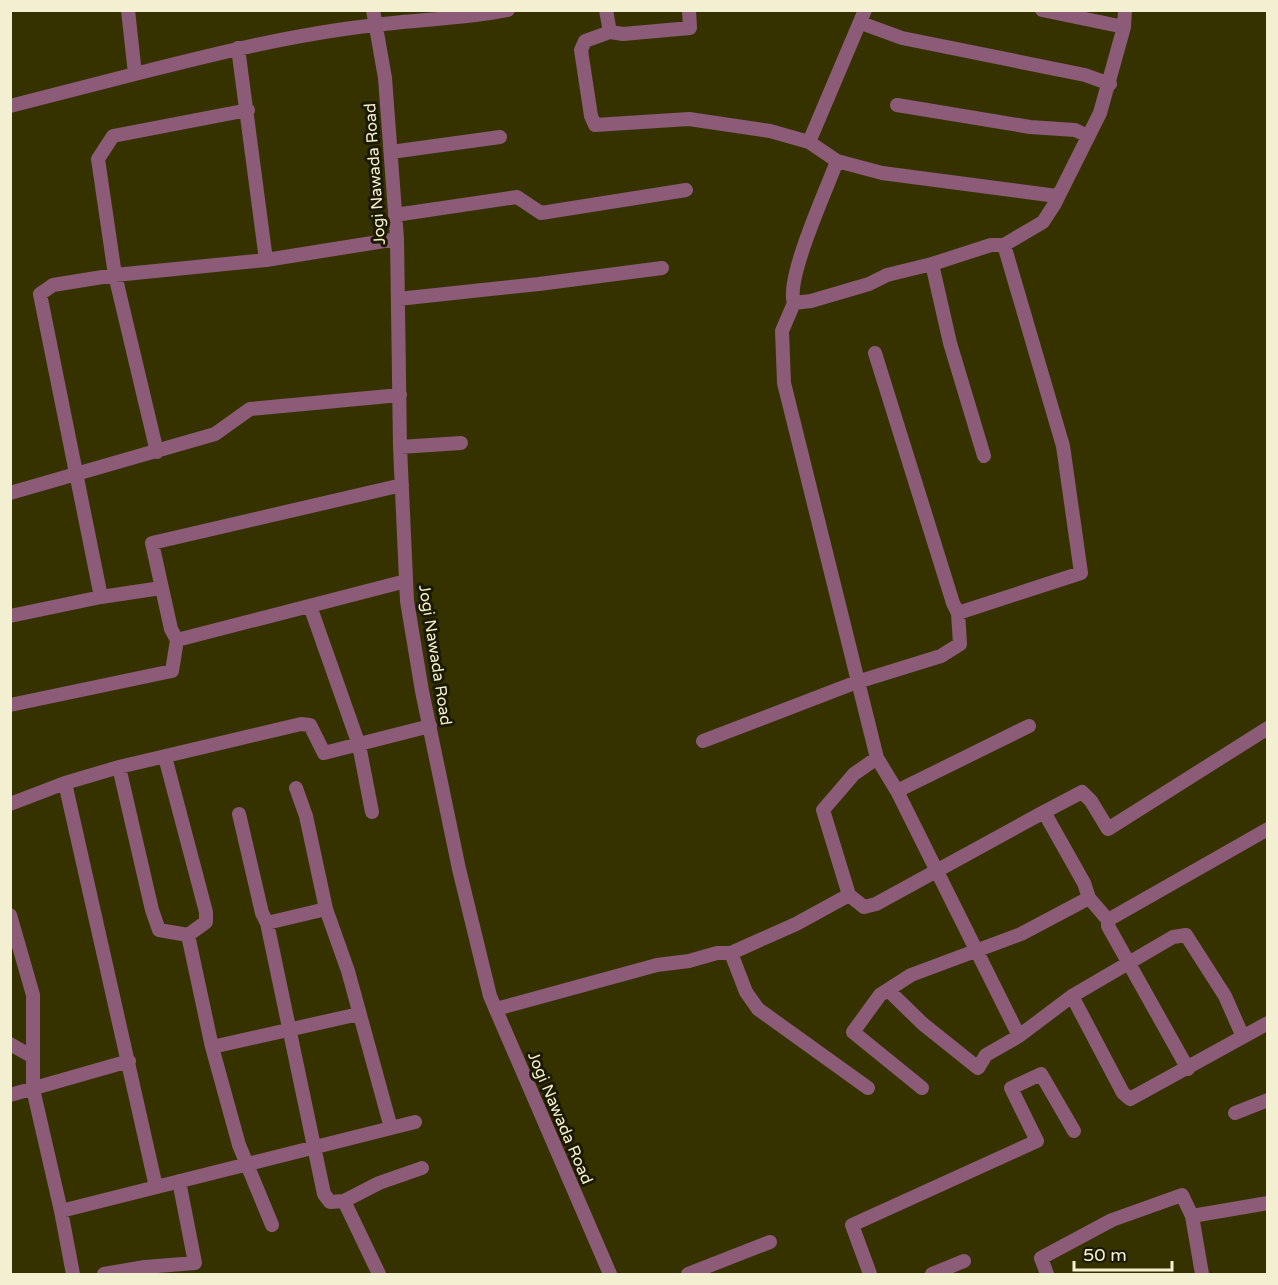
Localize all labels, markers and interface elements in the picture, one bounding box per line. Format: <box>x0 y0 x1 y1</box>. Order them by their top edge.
street label: Jogi Nawada Road <box>360 102 390 246</box>
street label: Jogi Nawada Road <box>414 583 456 727</box>
street label: Jogi Nawada Road <box>523 1049 597 1187</box>
scale bar <box>1074 1234 1172 1272</box>
text: 50 m <box>1083 1244 1127 1266</box>

